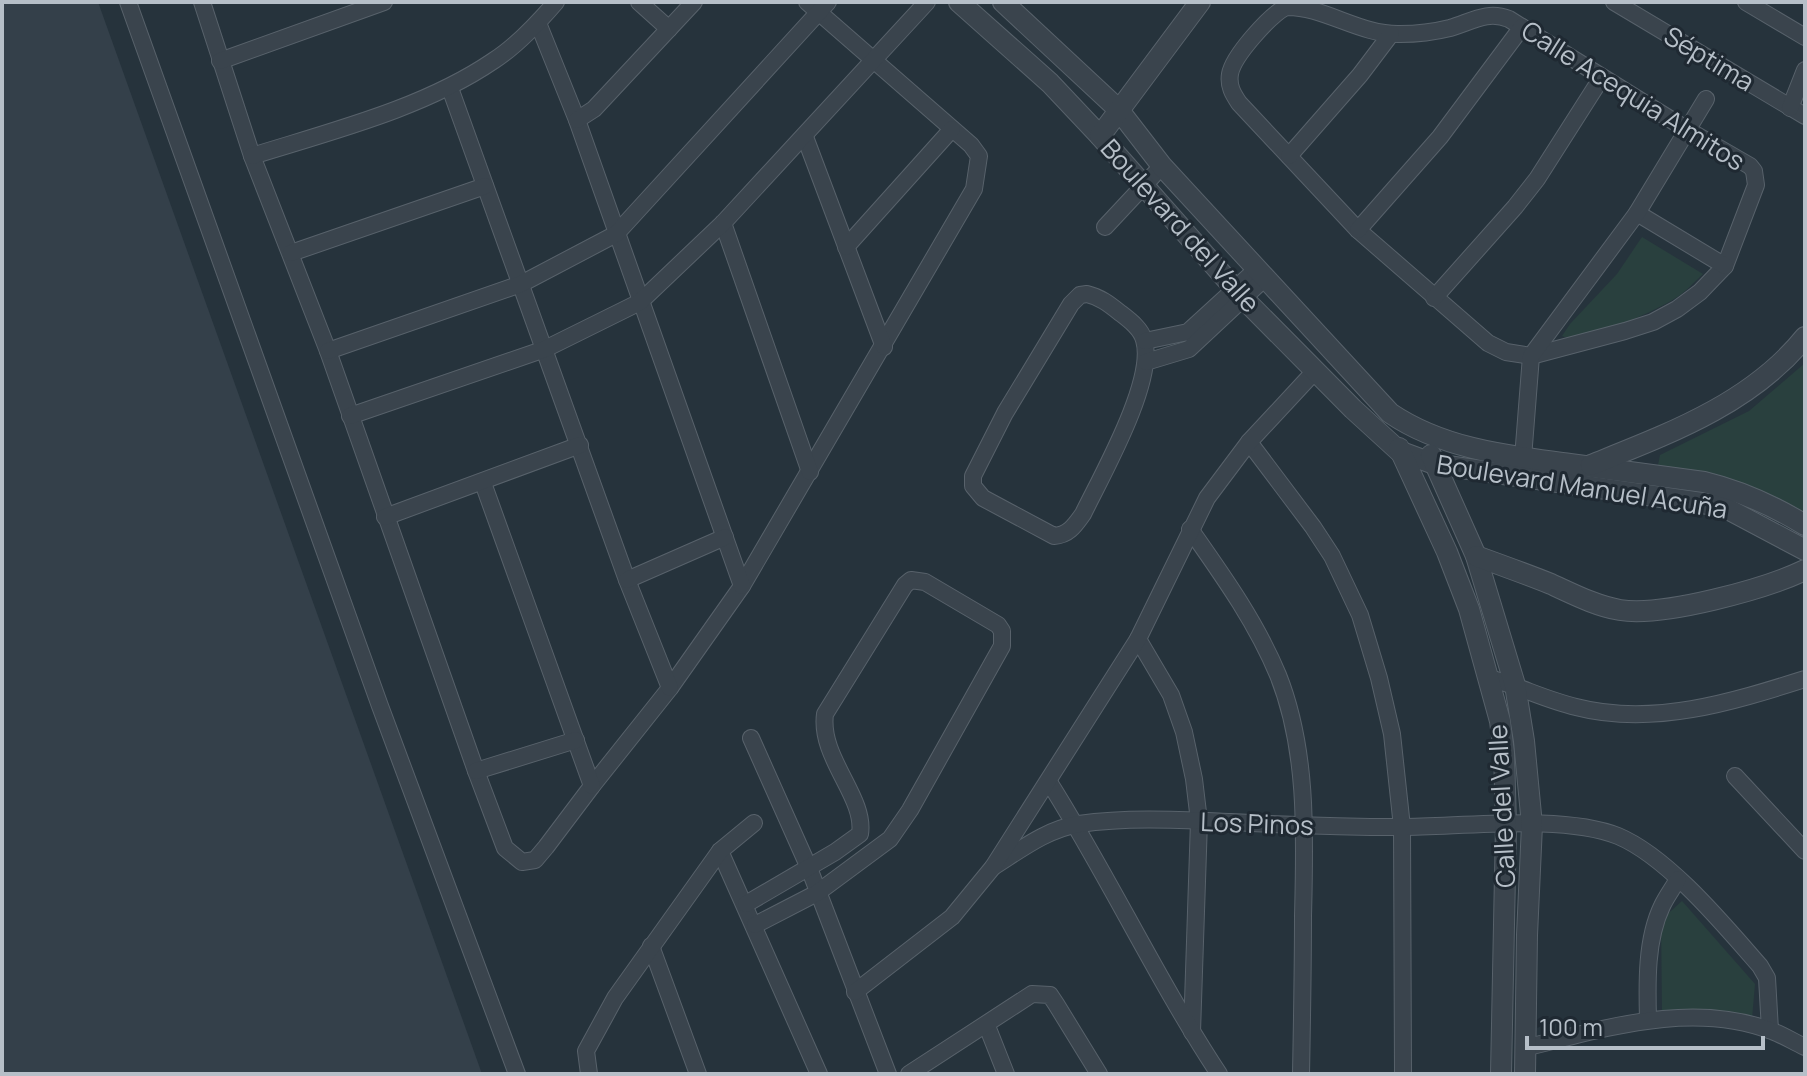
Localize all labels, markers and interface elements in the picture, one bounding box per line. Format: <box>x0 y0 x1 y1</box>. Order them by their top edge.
street label: Calle Acequia Almitos <box>1515 12 1752 179</box>
street label: Séptima <box>1658 17 1761 99</box>
street label: Boulevard del Valle <box>1093 131 1268 320</box>
street label: Boulevard Manuel Acuña <box>1434 445 1730 527</box>
street label: Calle del Valle <box>1479 723 1523 889</box>
street label: Los Pinos <box>1200 803 1314 843</box>
scale bar <box>1527 1000 1763 1050</box>
text: 100 m <box>1539 1010 1603 1043</box>

